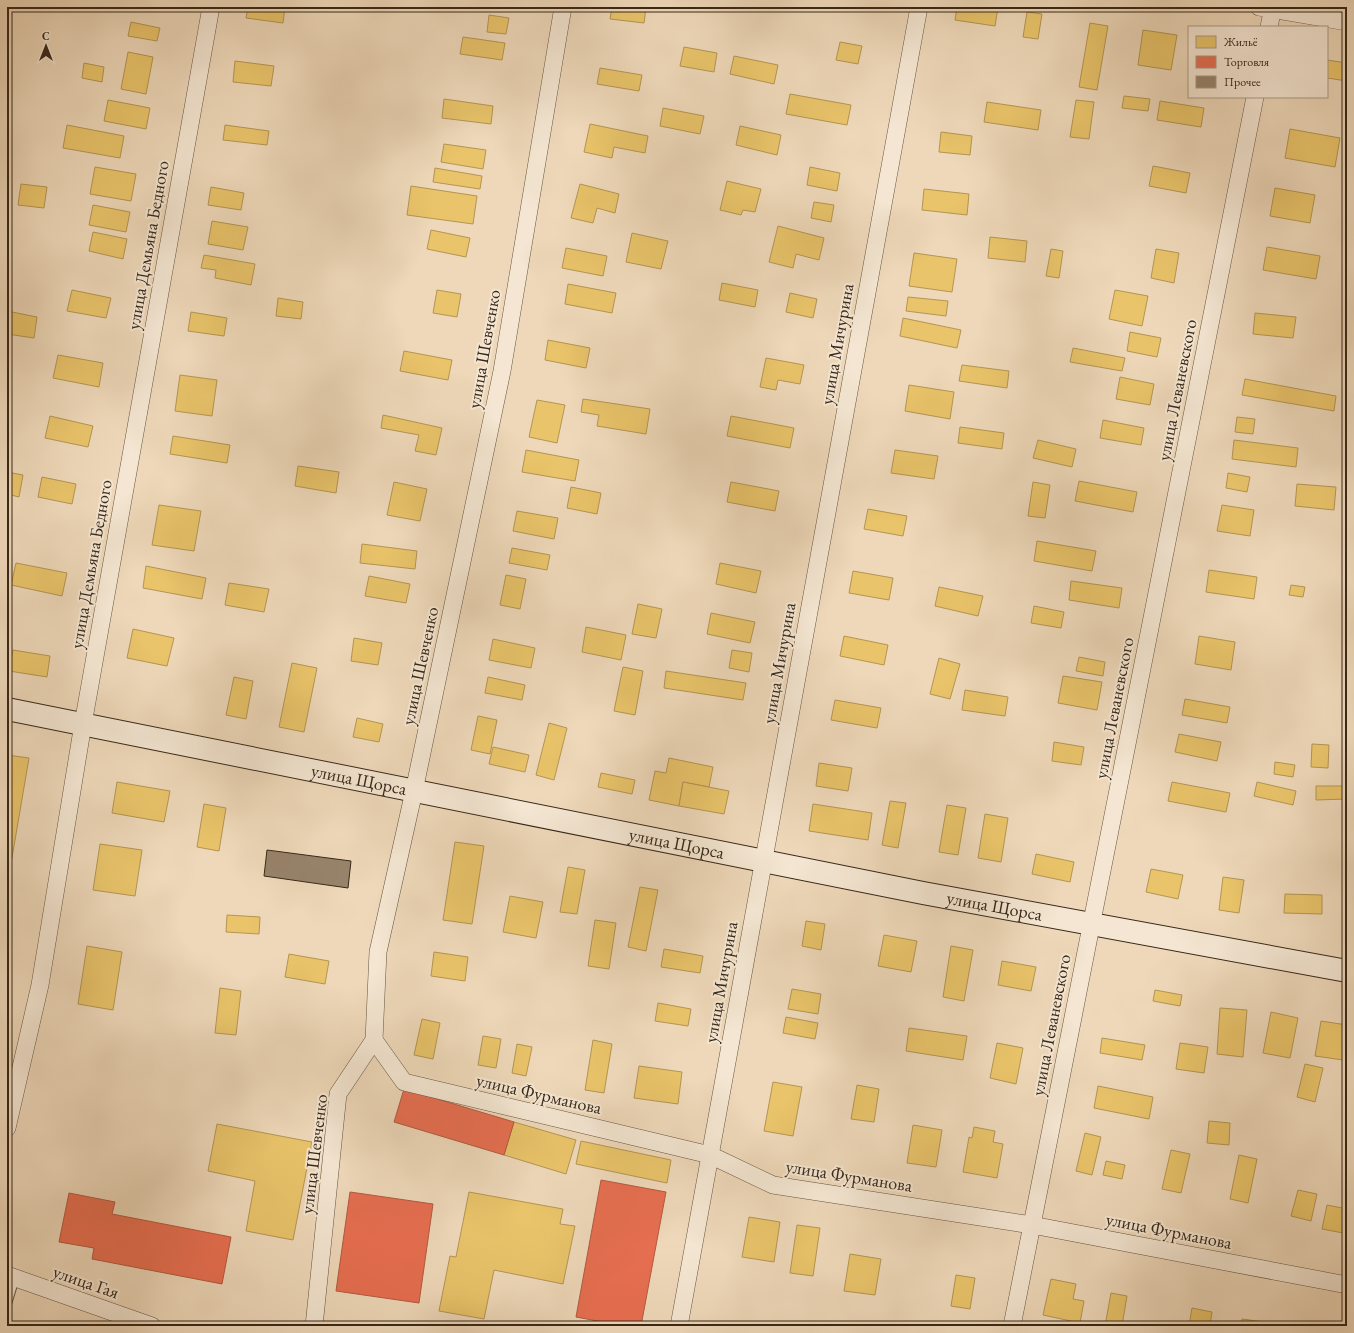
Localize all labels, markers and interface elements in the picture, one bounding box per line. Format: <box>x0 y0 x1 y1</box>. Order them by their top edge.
north arrow <box>26 26 66 66</box>
legend <box>1188 26 1328 98</box>
text: С <box>42 29 50 43</box>
text: Жильё <box>1223 34 1258 50</box>
text: Торговля <box>1224 54 1270 70</box>
text: Прочее <box>1224 74 1261 90</box>
street label: улица Демьяна Бедного <box>121 158 174 331</box>
street label: улица Мичурина <box>815 281 859 406</box>
street label: улица Шевченко <box>462 288 505 410</box>
street label: улица Леваневского <box>1152 317 1202 463</box>
street label: улица Демьяна Бедного <box>64 477 117 650</box>
street label: улица Мичурина <box>757 600 801 725</box>
street label: улица Шевченко <box>396 605 443 727</box>
street label: улица Леваневского <box>1089 635 1139 781</box>
street label: улица Щорса <box>309 758 410 800</box>
street label: улица Щорса <box>627 822 727 864</box>
street label: улица Щорса <box>945 886 1045 926</box>
street label: улица Мичурина <box>699 919 743 1044</box>
street label: улица Леваневского <box>1026 952 1076 1098</box>
street label: улица Фурманова <box>474 1068 605 1119</box>
street label: улица Шевченко <box>295 1093 332 1215</box>
street label: улица Фурманова <box>784 1154 915 1197</box>
street label: улица Фурманова <box>1104 1207 1235 1254</box>
street label: улица Гая <box>50 1260 122 1304</box>

